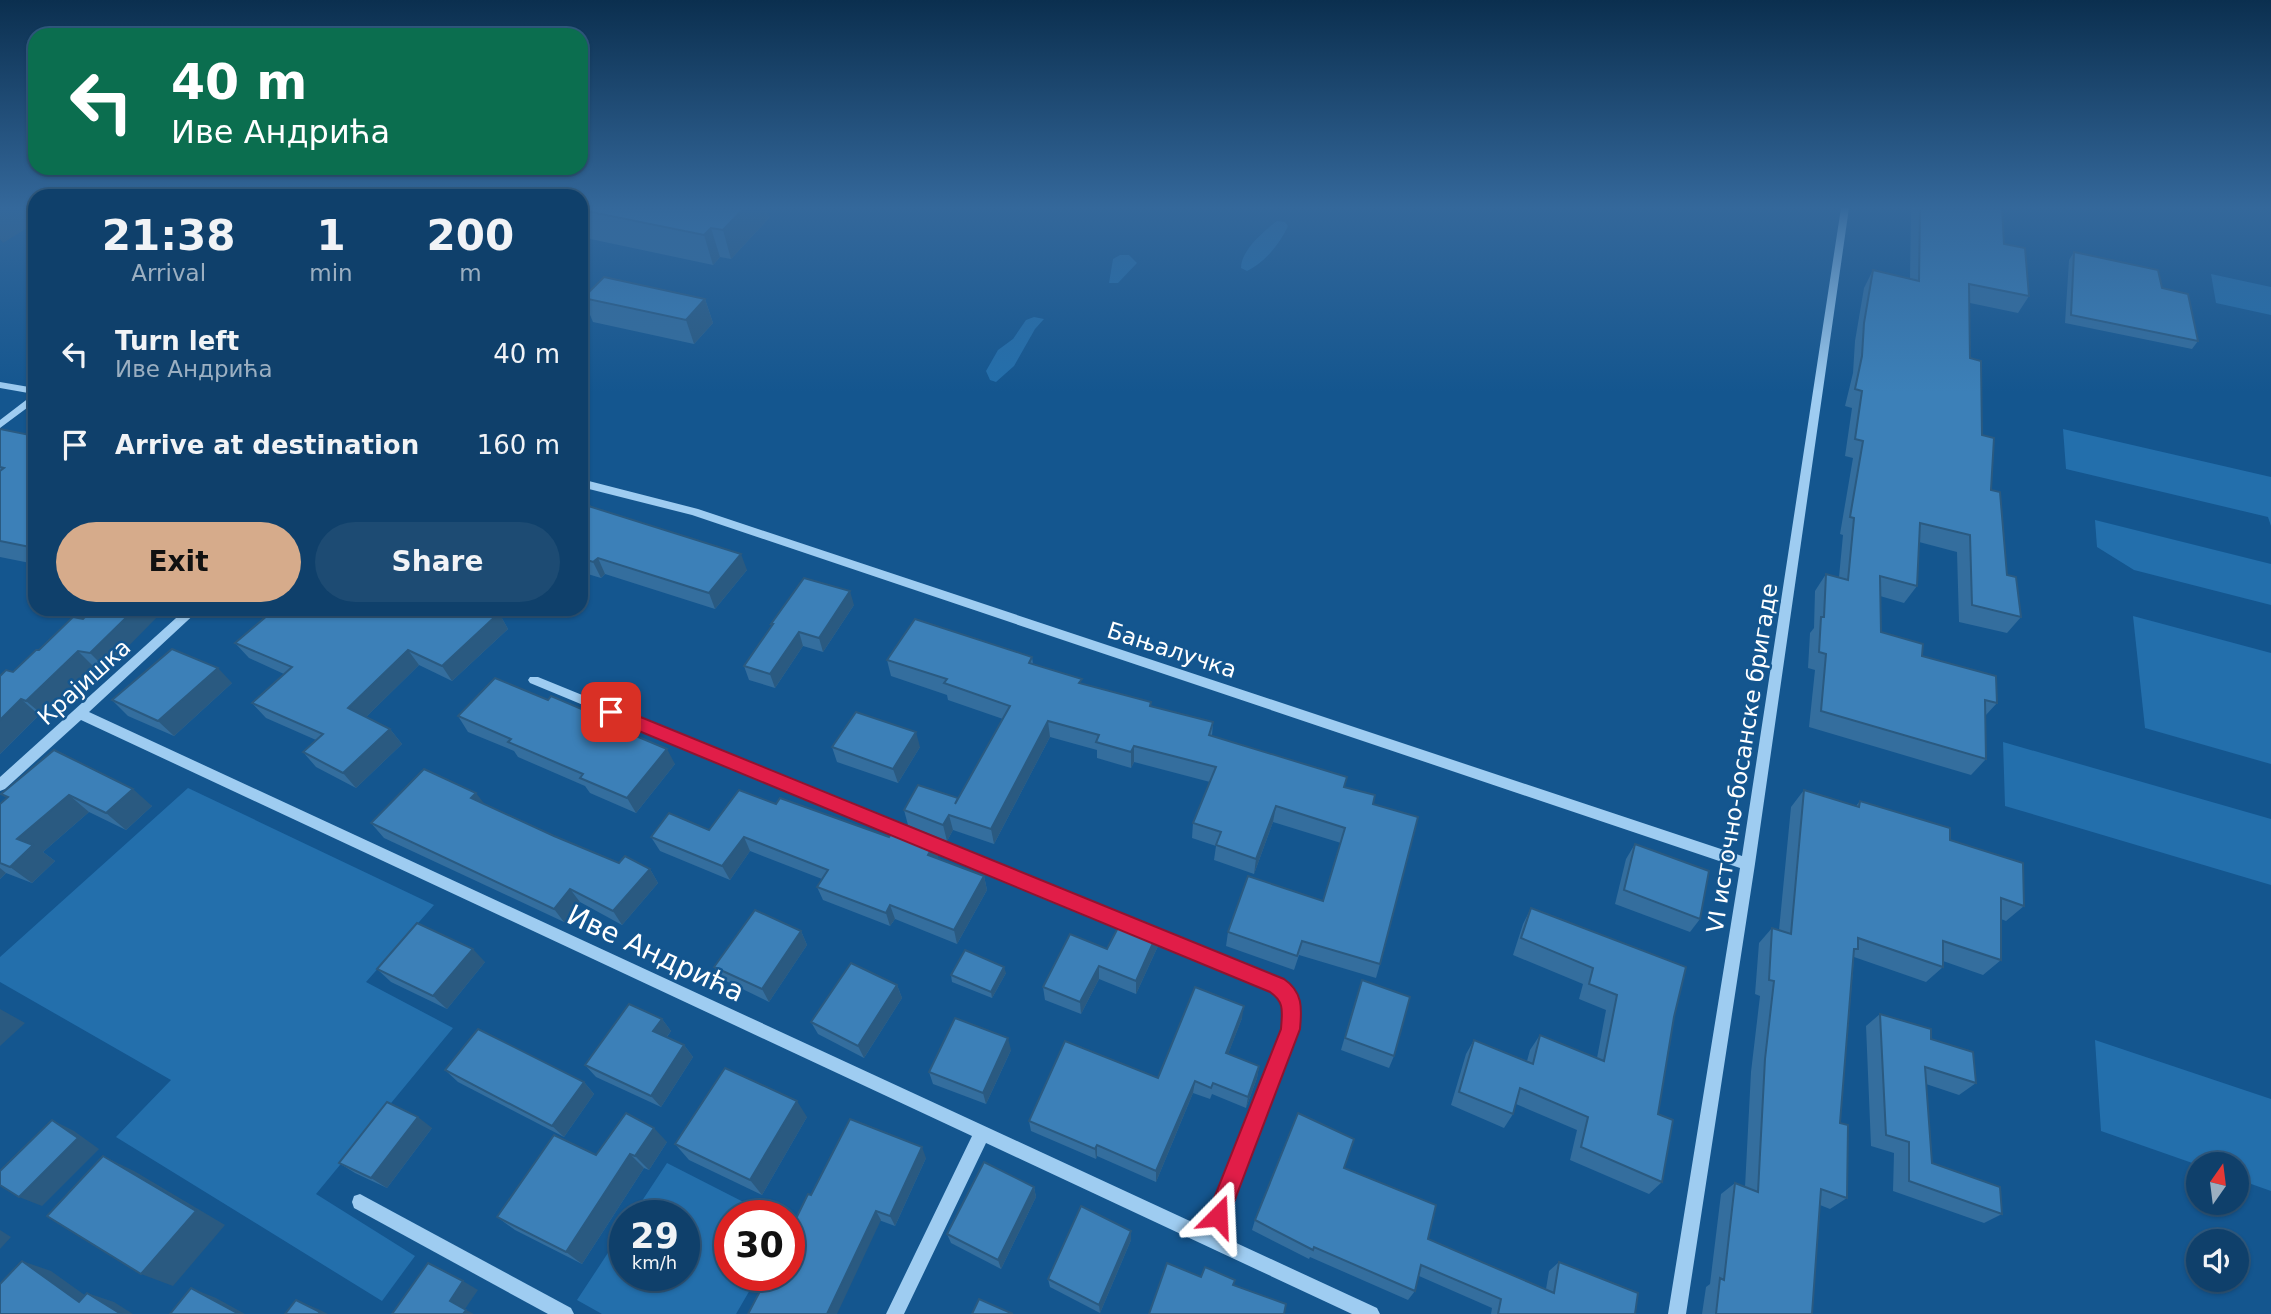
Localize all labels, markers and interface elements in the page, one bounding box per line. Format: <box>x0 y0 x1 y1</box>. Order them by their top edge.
text: 40 m <box>171 54 307 111</box>
icon: left <box>56 56 147 147</box>
text: Иве Андрића <box>171 113 390 151</box>
text: 21:38 <box>102 211 236 260</box>
text: 1 <box>316 211 346 260</box>
text: 200 <box>427 211 514 260</box>
text: Arrival <box>131 260 206 286</box>
text: min <box>309 260 353 286</box>
text: m <box>459 260 482 286</box>
text: Turn left <box>115 326 239 356</box>
icon: left <box>56 335 94 373</box>
text: 40 m <box>493 339 560 369</box>
text: Иве Андрића <box>115 356 273 382</box>
icon: arrive <box>56 426 94 464</box>
text: Arrive at destination <box>115 430 419 460</box>
text: 160 m <box>477 430 560 460</box>
button: Exit <box>56 522 301 602</box>
button: Share <box>315 522 560 602</box>
street label: VI источно-босанске бригаде <box>1701 581 1783 935</box>
street label: Бањалучка <box>1104 617 1240 683</box>
street label: Крајишка <box>32 634 136 730</box>
pin <box>581 682 641 742</box>
icon: arrive <box>592 693 630 731</box>
street label: Иве Андрића <box>562 898 750 1009</box>
north arrow <box>2186 1152 2249 1214</box>
map controls <box>2186 1152 2249 1292</box>
position arrow <box>1181 1179 1255 1253</box>
speed limit sign: 30 <box>714 1200 805 1291</box>
text: 29 <box>630 1216 679 1256</box>
button: sound <box>2186 1229 2249 1292</box>
text: km/h <box>632 1252 677 1273</box>

